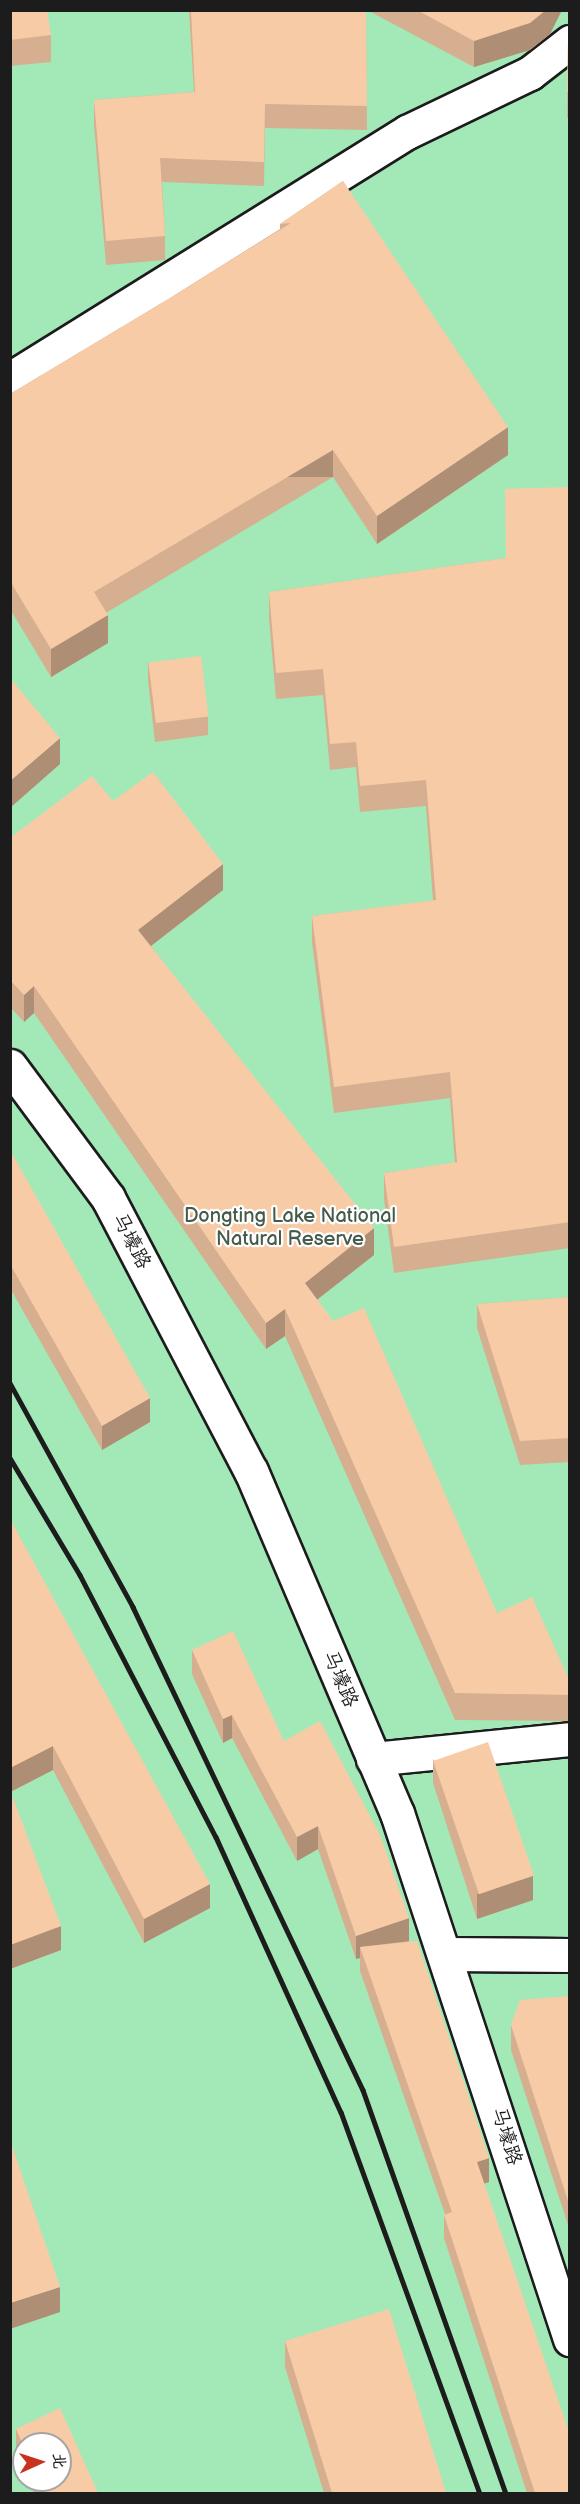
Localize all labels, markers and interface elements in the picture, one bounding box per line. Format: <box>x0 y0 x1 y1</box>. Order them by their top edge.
park label: Dongting Lake National Natural Reserve <box>184 1204 396 1251</box>
street label: 马壕路 <box>107 1209 155 1273</box>
street label: 马壕路 <box>317 1647 363 1711</box>
street label: 马壕路 <box>486 2104 526 2168</box>
north arrow <box>12 2432 72 2492</box>
text: 北 <box>49 2453 68 2470</box>

